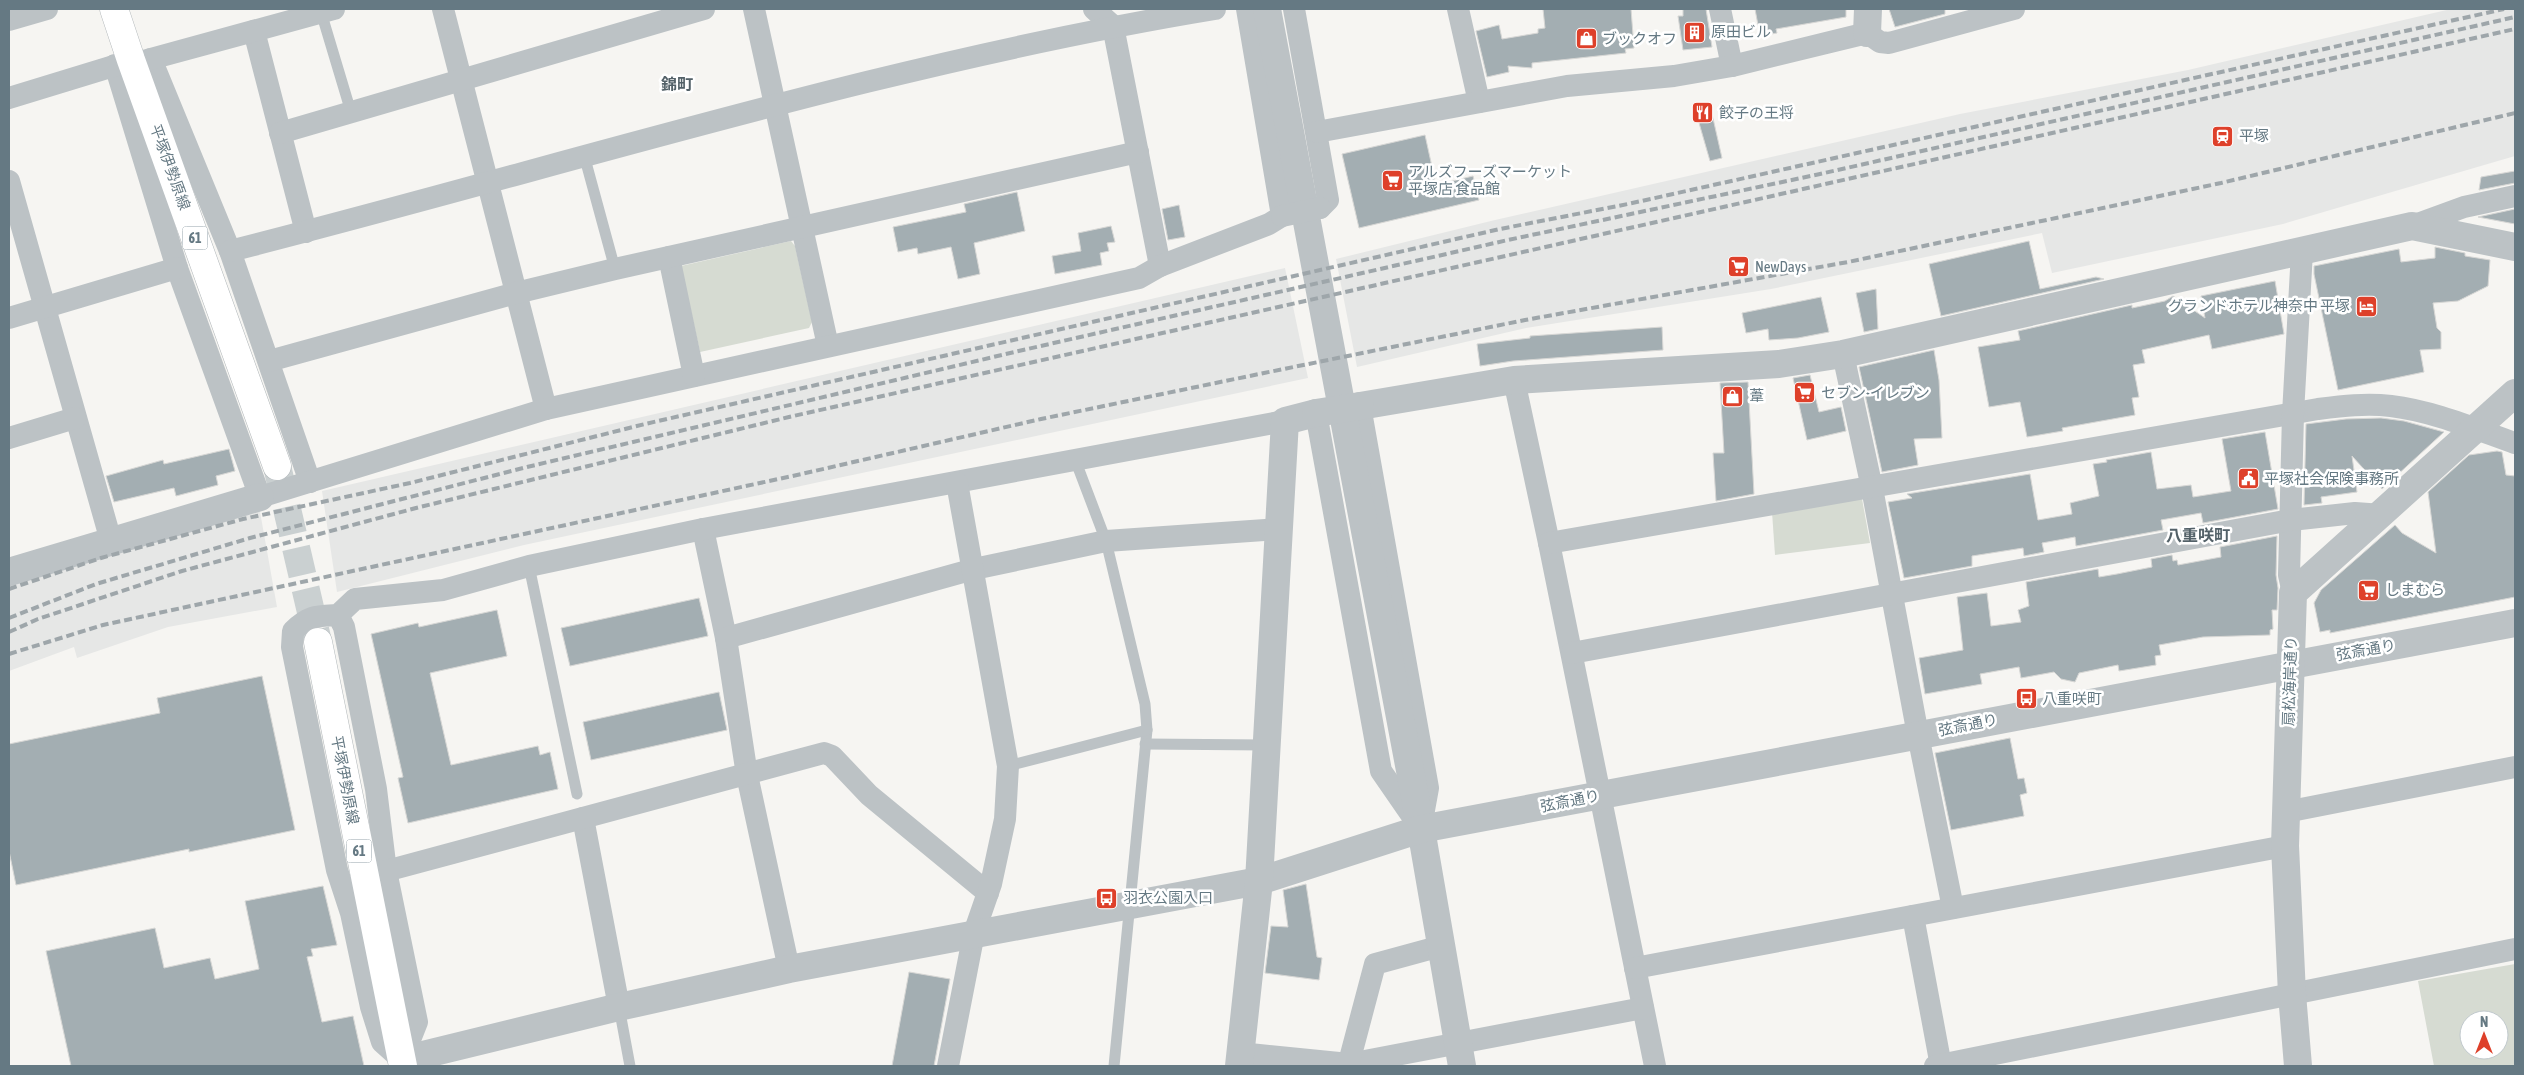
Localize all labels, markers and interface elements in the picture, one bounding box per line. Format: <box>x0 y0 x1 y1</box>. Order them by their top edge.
building icon: 原田ビル <box>1683 20 1707 44</box>
place label: 原田ビル <box>1711 23 1771 40</box>
shop icon: ブックオフ <box>1574 27 1598 51</box>
place label: ブックオフ <box>1602 30 1677 47</box>
district label: 錦町 <box>661 75 693 93</box>
restaurant icon: 餃子の王将 <box>1691 101 1715 125</box>
place label: 餃子の王将 <box>1719 104 1794 121</box>
street label: 平塚伊勢原線 <box>147 122 194 212</box>
station icon: 平塚 <box>2211 124 2235 148</box>
place label: 平塚 <box>2239 127 2269 144</box>
place label: アルズフーズマーケット 平塚店 食品館 <box>1408 163 1572 197</box>
supermarket icon: アルズフーズマーケット 平塚店 食品館 <box>1380 169 1404 193</box>
road number: 61 <box>182 227 208 250</box>
supermarket icon: NewDays <box>1727 255 1751 279</box>
place label: NewDays <box>1755 258 1806 275</box>
hotel icon: グランドホテル神奈中 平塚 <box>2354 294 2378 318</box>
place label: グランドホテル神奈中 平塚 <box>2168 297 2350 314</box>
supermarket icon: セブン-イレブン <box>1793 381 1817 405</box>
shop icon: 葦 <box>1721 384 1745 408</box>
place label: セブン-イレブン <box>1821 384 1930 401</box>
place label: 葦 <box>1749 387 1764 404</box>
public building icon: 平塚社会保険事務所 <box>2236 467 2260 491</box>
place label: 平塚社会保険事務所 <box>2264 470 2399 487</box>
district label: 八重咲町 <box>2166 526 2230 544</box>
supermarket icon: しまむら <box>2357 578 2381 602</box>
place label: しまむら <box>2385 581 2445 598</box>
street label: 扇松海岸通り <box>2279 636 2300 726</box>
street label: 弦斎通り <box>2335 636 2397 663</box>
bus stop icon: 八重咲町 <box>2014 687 2038 711</box>
place label: 八重咲町 <box>2042 690 2102 707</box>
street label: 弦斎通り <box>1937 710 1999 739</box>
street label: 平塚伊勢原線 <box>329 734 362 826</box>
street label: 弦斎通り <box>1539 786 1601 815</box>
road number: 61 <box>346 839 372 862</box>
bus stop icon: 羽衣公園入口 <box>1095 886 1119 910</box>
place label: 羽衣公園入口 <box>1123 889 1213 906</box>
north arrow <box>2459 1010 2509 1060</box>
text: N <box>2480 1014 2488 1030</box>

